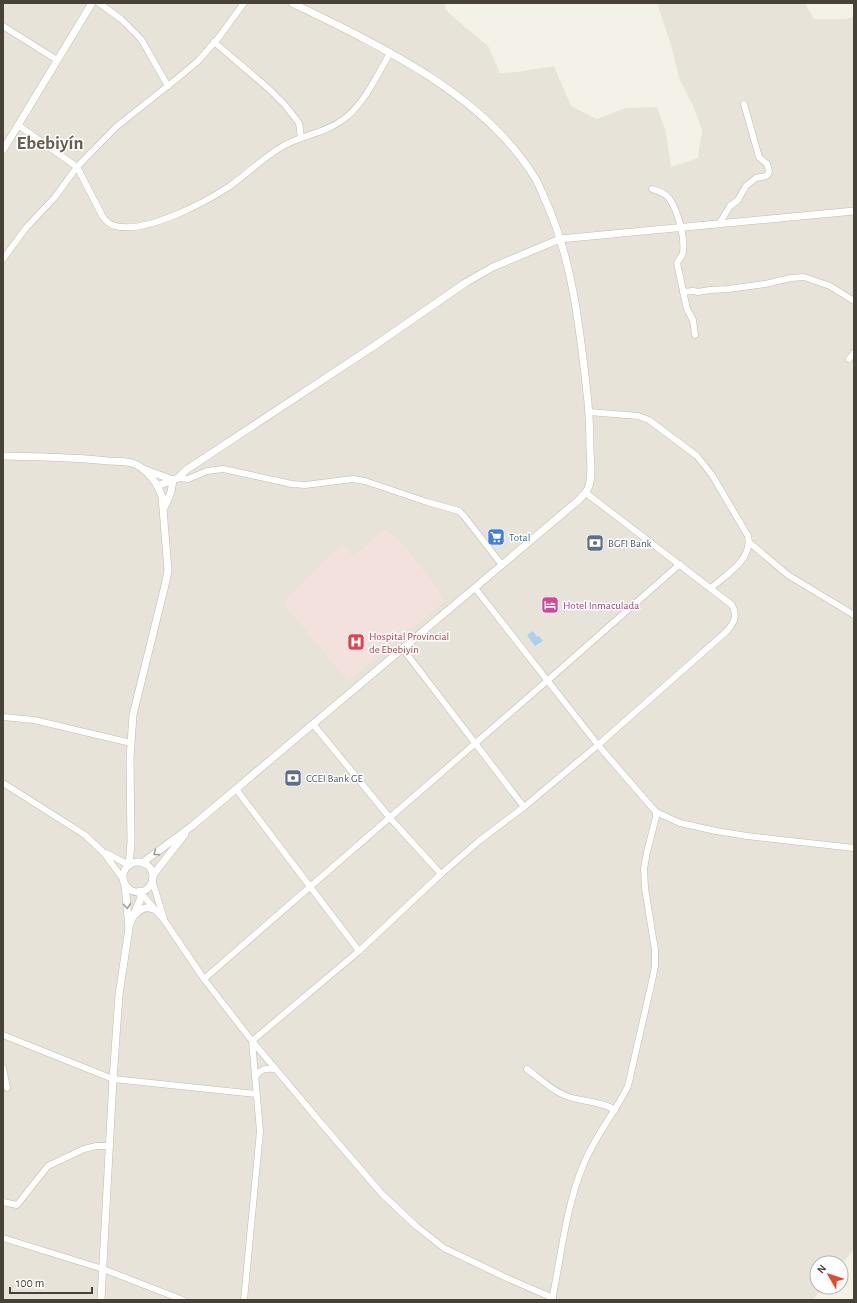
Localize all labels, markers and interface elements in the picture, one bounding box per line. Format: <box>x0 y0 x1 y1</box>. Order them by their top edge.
district label: Ebebiyín <box>16 134 84 153</box>
supermarket icon: Total <box>486 527 506 547</box>
place label: Total <box>509 532 530 543</box>
bank icon: BGFI Bank <box>585 533 605 553</box>
place label: BGFI Bank <box>608 538 652 549</box>
hotel icon: Hotel Inmaculada <box>540 595 560 615</box>
place label: Hotel Inmaculada <box>563 600 639 611</box>
place label: Hospital Provincial de Ebebiyín <box>369 631 449 655</box>
hospital icon: Hospital Provincial de Ebebiyín <box>346 632 366 652</box>
bank icon: CCEI Bank GE <box>283 768 303 788</box>
place label: CCEI Bank GE <box>306 773 363 784</box>
one-way arrow <box>153 848 160 855</box>
one-way arrow <box>123 903 132 909</box>
north arrow <box>809 1255 849 1295</box>
text: N <box>815 1263 828 1275</box>
scale bar <box>10 1269 92 1295</box>
text: 100 m <box>16 1277 44 1289</box>

